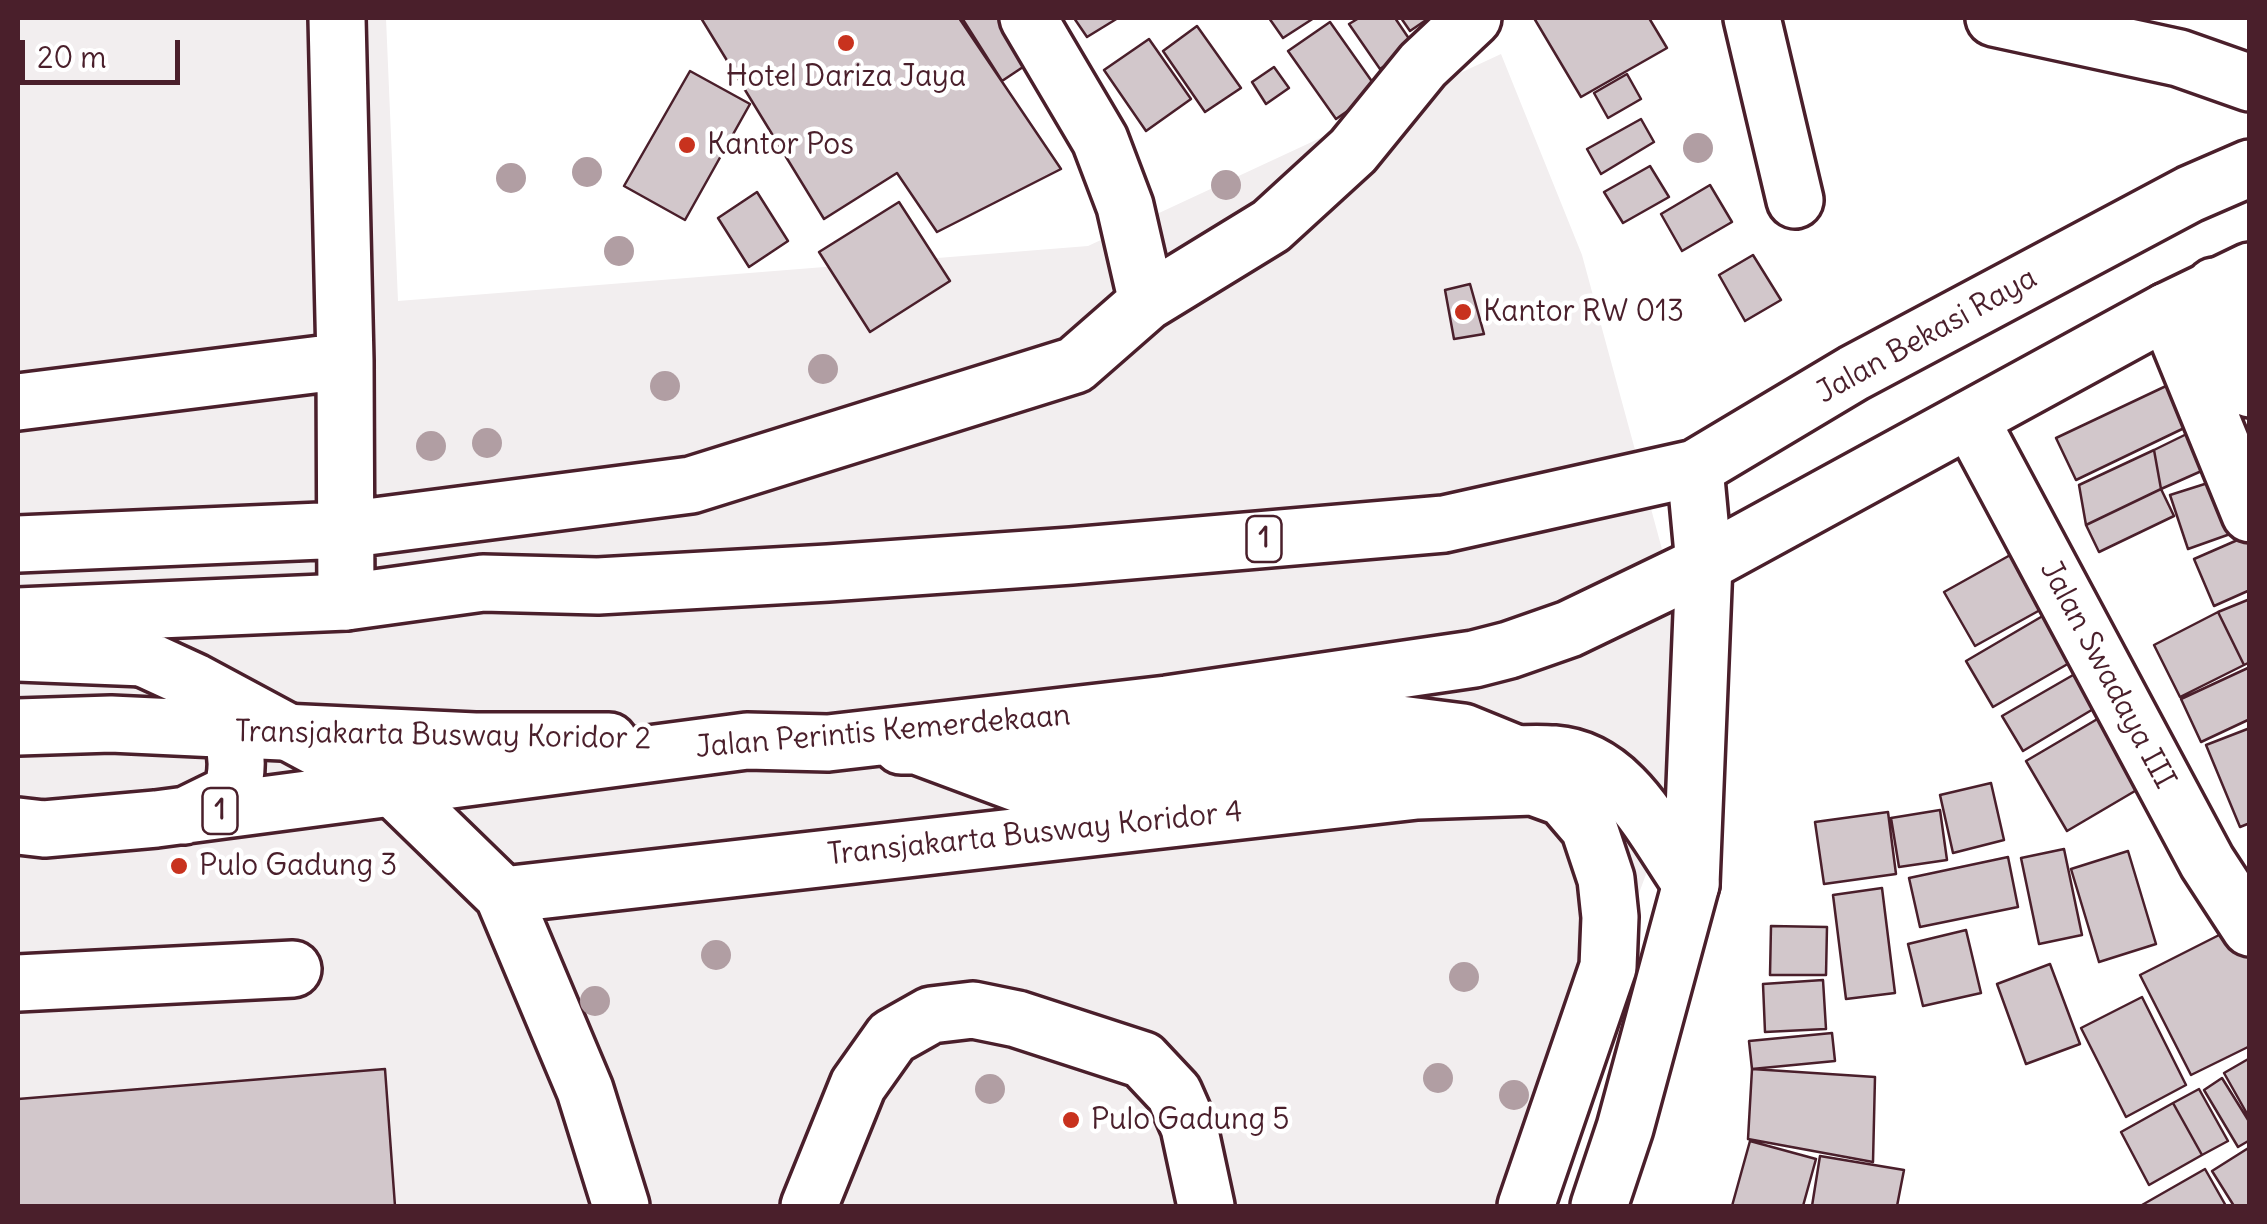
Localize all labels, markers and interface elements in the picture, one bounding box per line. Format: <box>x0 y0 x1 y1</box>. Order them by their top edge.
scale bar <box>25 20 185 82</box>
marker: Hotel Dariza Jaya <box>835 32 857 54</box>
text: 20 m <box>37 38 107 76</box>
place label: Hotel Dariza Jaya <box>726 59 966 95</box>
place label: Kantor Pos <box>707 127 854 163</box>
marker: Kantor Pos <box>676 134 698 156</box>
street label: Jalan Bekasi Raya <box>1811 261 2043 411</box>
place label: Kantor RW 013 <box>1483 294 1684 330</box>
marker: Kantor RW 013 <box>1452 301 1474 323</box>
road number: 1 <box>1246 516 1282 562</box>
street label: Jalan Swadaya III <box>2032 555 2182 795</box>
street label: Jalan Perintis Kemerdekaan <box>694 698 1072 766</box>
street label: Transjakarta Busway Koridor 2 <box>235 714 651 758</box>
road number: 1 <box>202 788 238 834</box>
street label: Transjakarta Busway Koridor 4 <box>826 794 1244 874</box>
place label: Pulo Gadung 3 <box>199 848 397 884</box>
marker: Pulo Gadung 3 <box>168 855 190 877</box>
place label: Pulo Gadung 5 <box>1091 1102 1290 1138</box>
marker: Pulo Gadung 5 <box>1060 1109 1082 1131</box>

